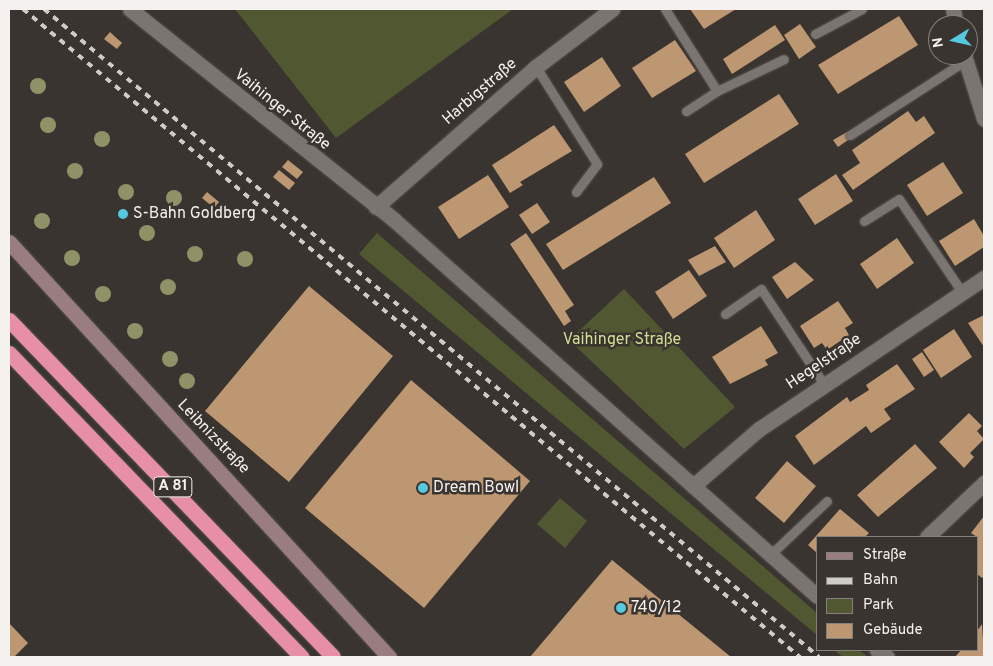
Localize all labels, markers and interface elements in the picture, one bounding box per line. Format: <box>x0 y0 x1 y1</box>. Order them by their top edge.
north arrow <box>928 15 978 65</box>
text: N <box>929 36 948 49</box>
street label: Harbigstraße <box>439 55 521 129</box>
street label: Vaihinger Straße <box>230 65 334 155</box>
place label: S-Bahn Goldberg <box>133 204 256 224</box>
marker: S-Bahn Goldberg <box>117 208 129 220</box>
park label: Vaihinger Straße <box>563 330 681 350</box>
street label: Hegelstraße <box>783 330 865 394</box>
street label: Leibnizstraße <box>173 396 253 478</box>
road number: A 81 <box>153 474 193 500</box>
place label: Dream Bowl <box>433 478 519 498</box>
marker: Dream Bowl <box>417 482 429 494</box>
legend <box>816 536 978 651</box>
text: Straße <box>863 546 907 565</box>
text: Bahn <box>863 571 898 590</box>
text: Park <box>863 596 894 615</box>
place label: 740/12 <box>631 598 682 618</box>
marker: 740/12 <box>615 602 627 614</box>
text: Gebäude <box>863 621 923 640</box>

